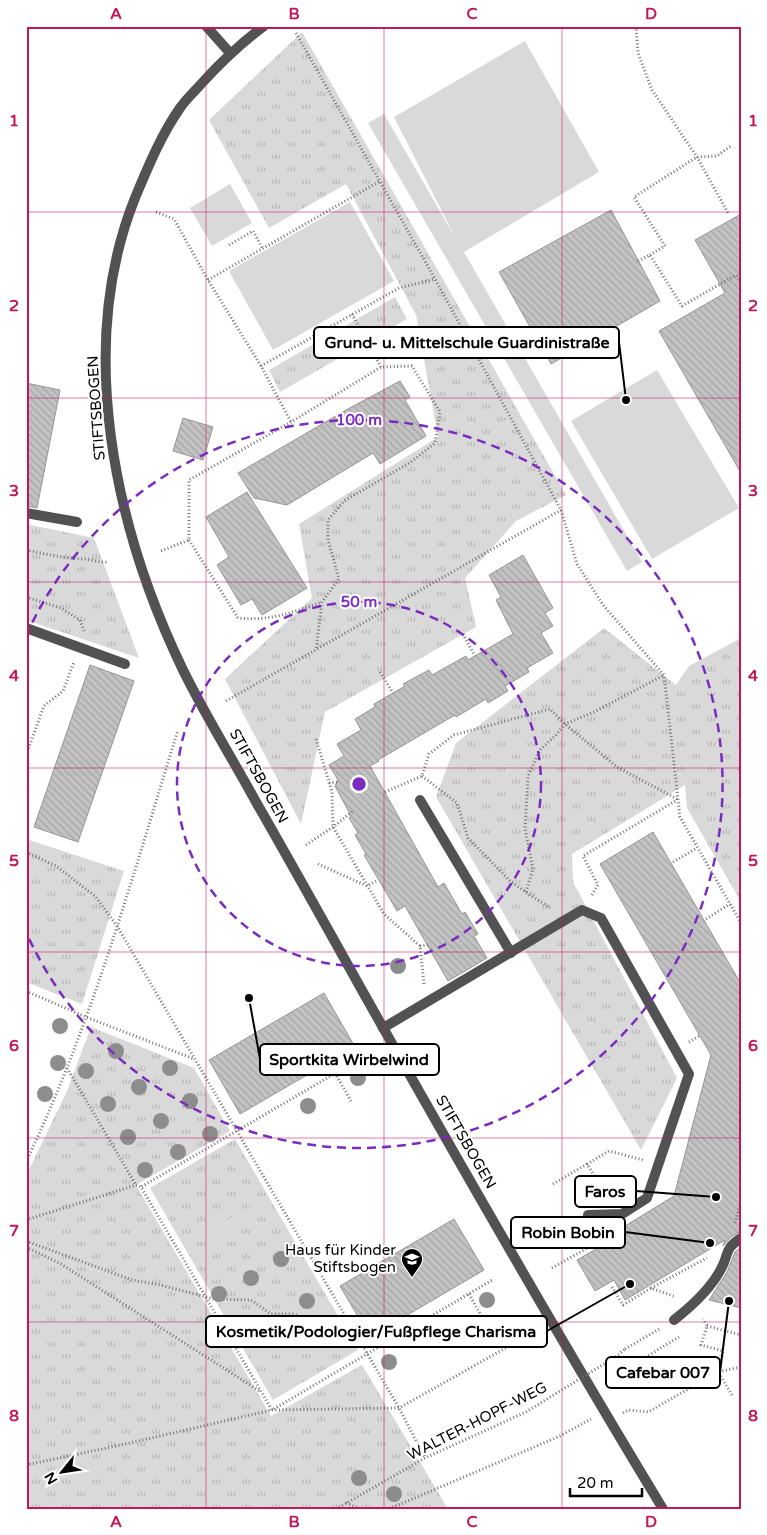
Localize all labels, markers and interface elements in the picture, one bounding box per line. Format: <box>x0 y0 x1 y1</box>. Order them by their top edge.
text: A <box>110 4 122 24</box>
text: B <box>288 4 300 24</box>
text: C <box>466 4 478 24</box>
text: D <box>645 4 657 24</box>
text: 1 <box>9 111 19 131</box>
text: 1 <box>748 111 758 131</box>
text: 2 <box>9 296 19 316</box>
text: 2 <box>748 296 758 316</box>
callout: Grund- u. Mittelschule Guardinistraße <box>314 327 619 358</box>
text: Grund- u. Mittelschule Guardinistraße <box>324 333 610 353</box>
street label: STIFTSBOGEN <box>83 355 109 461</box>
text: 100 m <box>336 411 382 429</box>
text: 3 <box>9 481 19 501</box>
text: 3 <box>748 481 758 501</box>
text: 50 m <box>341 593 377 611</box>
text: 4 <box>9 666 19 686</box>
text: 4 <box>748 666 758 686</box>
street label: STIFTSBOGEN <box>226 726 292 826</box>
centre of rings <box>350 775 368 793</box>
text: 5 <box>9 851 19 871</box>
text: 5 <box>748 851 758 871</box>
text: 6 <box>9 1036 19 1056</box>
text: 6 <box>748 1036 758 1056</box>
callout: Sportkita Wirbelwind <box>260 1044 439 1075</box>
text: Sportkita Wirbelwind <box>269 1050 429 1070</box>
street label: STIFTSBOGEN <box>432 1092 500 1192</box>
callout: Faros <box>575 1176 636 1207</box>
text: Faros <box>585 1182 626 1202</box>
callout: Robin Bobin <box>511 1217 625 1248</box>
text: 7 <box>9 1221 19 1241</box>
text: 7 <box>748 1221 758 1241</box>
text: Robin Bobin <box>521 1223 615 1243</box>
place label: Haus für Kinder Stiftsbogen <box>285 1241 396 1276</box>
school or university icon: Haus für Kinder Stiftsbogen <box>400 1247 424 1278</box>
callout: Kosmetik/Podologier/Fußpflege Charisma <box>206 1316 547 1347</box>
text: Kosmetik/Podologier/Fußpflege Charisma <box>216 1322 536 1342</box>
callout: Cafebar 007 <box>606 1357 720 1388</box>
text: Cafebar 007 <box>616 1363 710 1383</box>
street label: WALTER-HOPF-WEG <box>404 1378 550 1464</box>
text: 8 <box>9 1406 19 1426</box>
text: 8 <box>748 1406 758 1426</box>
north arrow <box>38 1448 88 1498</box>
scale bar <box>570 1465 642 1497</box>
text: N <box>41 1469 61 1487</box>
text: 20 m <box>577 1474 614 1492</box>
text: A <box>110 1512 122 1532</box>
text: B <box>288 1512 300 1532</box>
text: C <box>466 1512 478 1532</box>
text: D <box>645 1512 657 1532</box>

